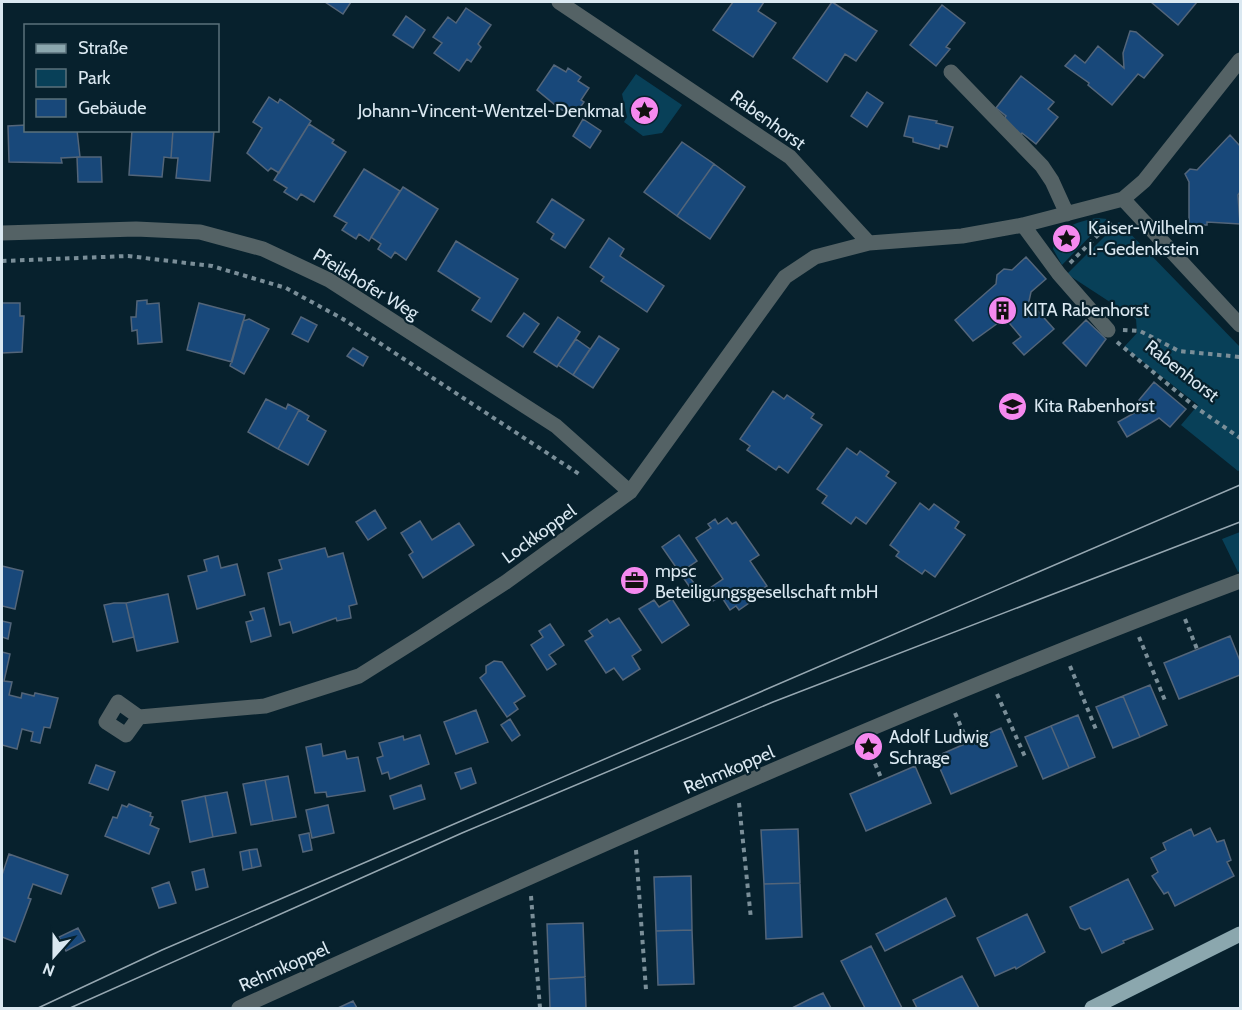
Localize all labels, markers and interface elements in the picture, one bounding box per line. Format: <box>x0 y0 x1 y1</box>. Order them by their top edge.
legend <box>24 24 219 132</box>
text: Straße <box>78 37 128 59</box>
text: Park <box>78 67 111 89</box>
street label: Rabenhorst <box>726 85 810 155</box>
place icon: Johann-Vincent-Wentzel-Denkmal <box>629 95 661 127</box>
text: Gebäude <box>78 97 147 119</box>
place label: Johann-Vincent-Wentzel-Denkmal <box>357 100 625 122</box>
place label: Kaiser-Wilhelm I.-Gedenkstein <box>1088 217 1204 260</box>
place icon: Kaiser-Wilhelm I.-Gedenkstein <box>1051 222 1083 254</box>
street label: Pfeilshofer Weg <box>309 244 424 325</box>
building icon: KITA Rabenhorst <box>986 294 1018 326</box>
place label: KITA Rabenhorst <box>1023 299 1149 321</box>
street label: Rabenhorst <box>1141 335 1223 407</box>
school or university icon: Kita Rabenhorst <box>997 390 1029 422</box>
place label: Kita Rabenhorst <box>1034 395 1155 417</box>
street label: Lockkoppel <box>498 499 581 568</box>
place label: mpsc Beteiligungsgesellschaft mbH <box>655 560 878 603</box>
office icon: mpsc Beteiligungsgesellschaft mbH <box>618 565 650 597</box>
place label: Adolf Ludwig Schrage <box>889 726 989 769</box>
place icon: Adolf Ludwig Schrage <box>852 731 884 763</box>
street label: Rehmkoppel <box>680 741 778 799</box>
north arrow <box>24 926 84 986</box>
street label: Rehmkoppel <box>236 937 333 997</box>
text: N <box>40 959 57 980</box>

